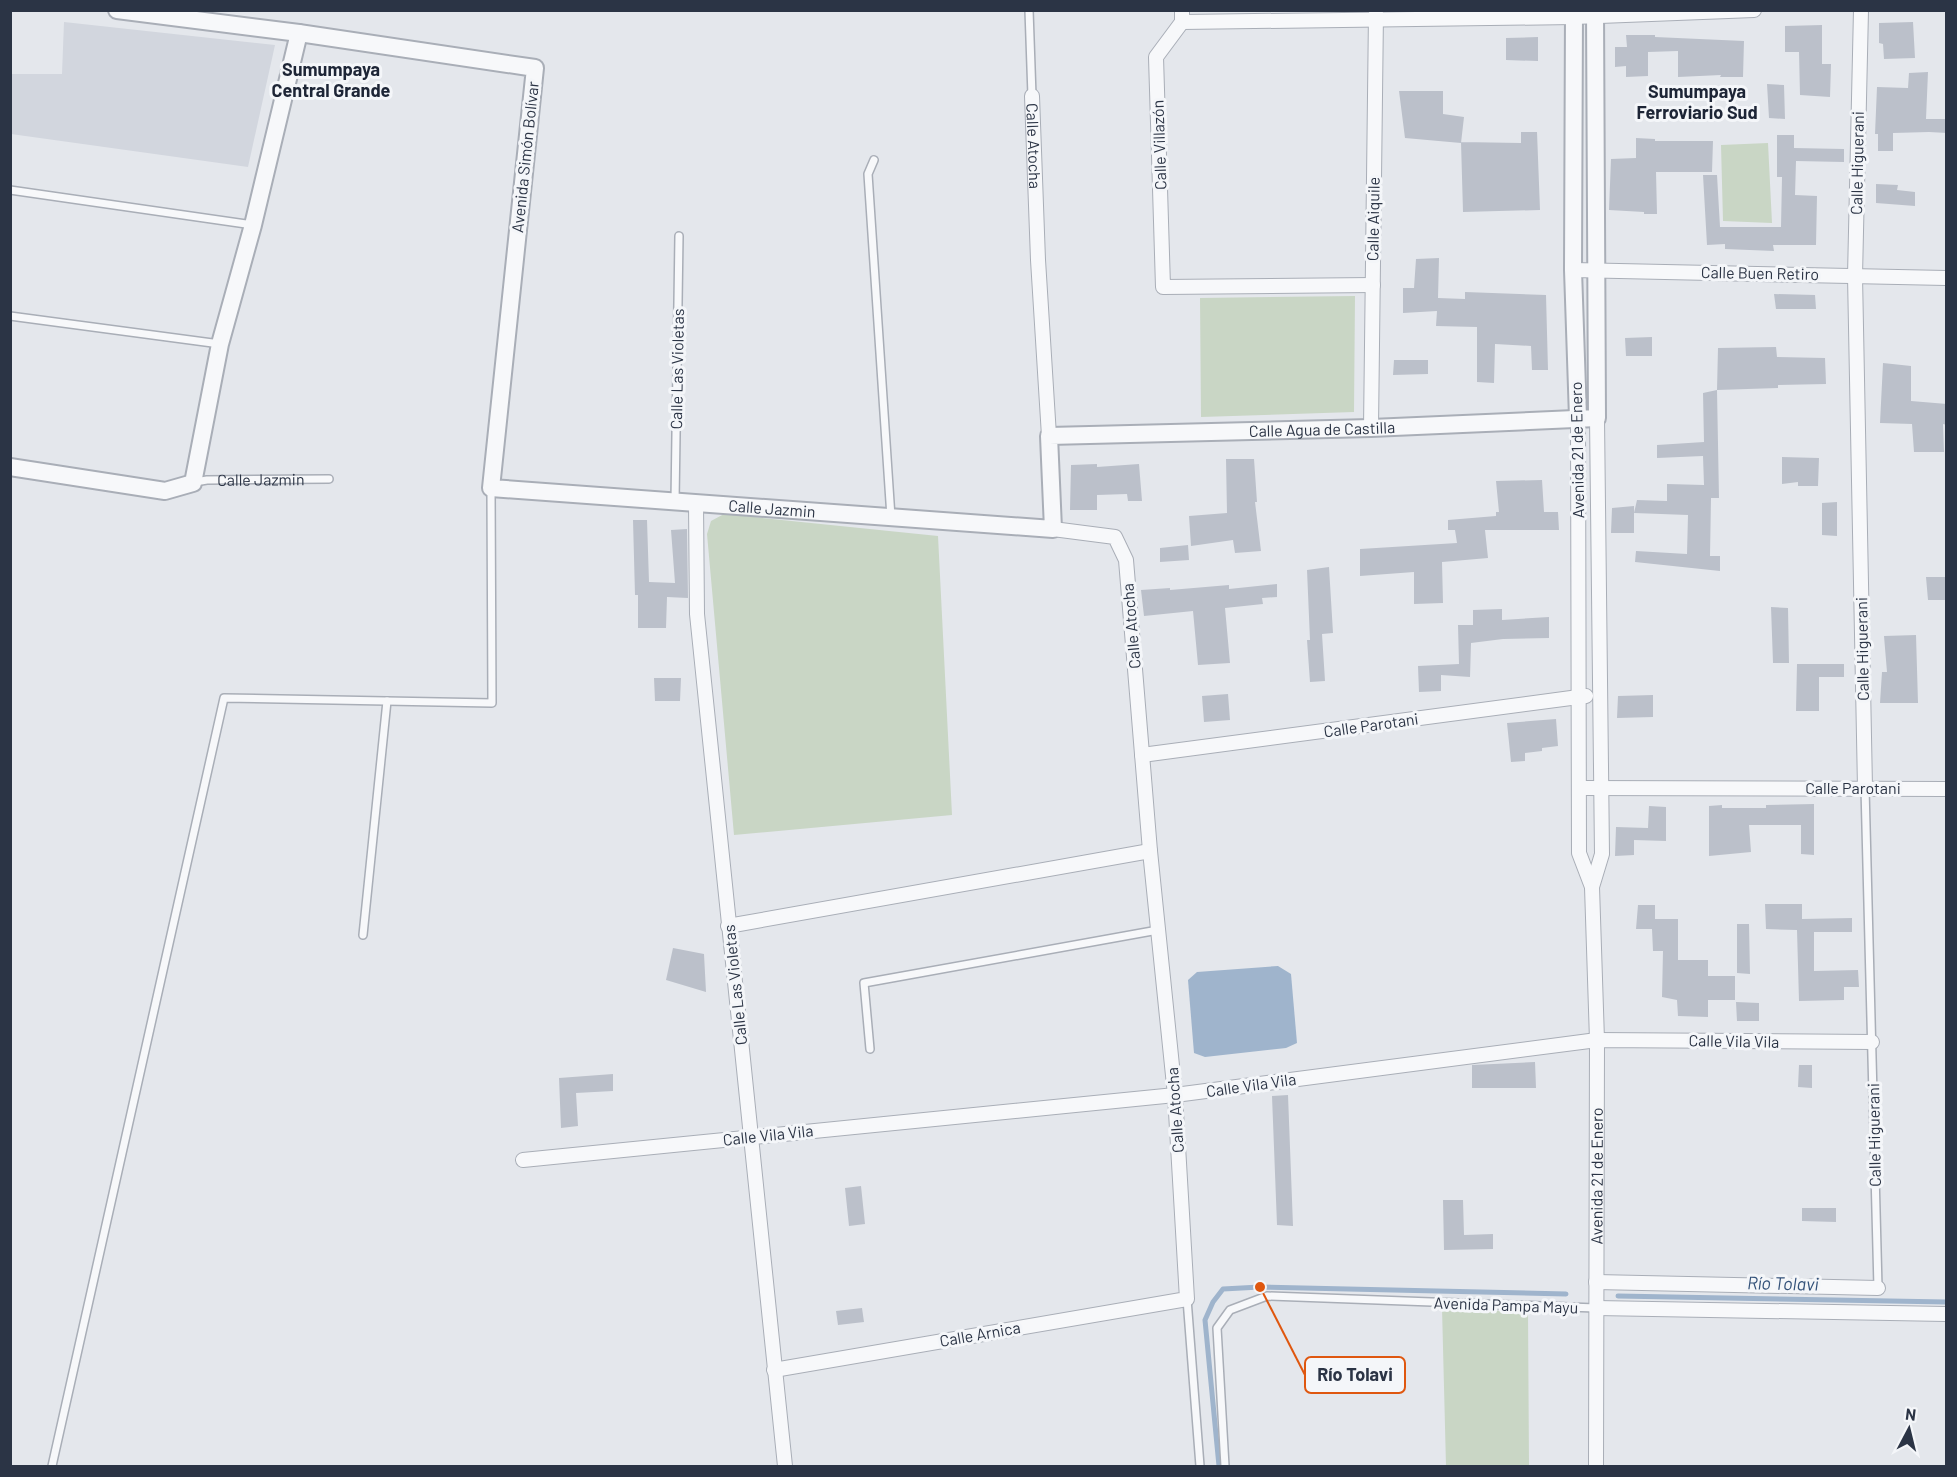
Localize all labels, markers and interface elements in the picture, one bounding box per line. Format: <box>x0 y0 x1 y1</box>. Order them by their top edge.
district label: Sumumpaya Central Grande <box>272 58 391 101</box>
street label: Avenida Simón Bolívar <box>507 80 542 234</box>
district label: Sumumpaya Ferroviario Sud <box>1636 80 1758 123</box>
street label: Calle Villazón <box>1147 100 1170 190</box>
street label: Calle Atocha <box>1023 103 1045 189</box>
street label: Calle Higuerani <box>1846 111 1867 215</box>
street label: Calle Aiquile <box>1362 177 1383 261</box>
street label: Calle Buen Retiro <box>1701 262 1819 283</box>
street label: Calle Las Violetas <box>666 308 687 430</box>
street label: Avenida 21 de Enero <box>1566 381 1587 519</box>
street label: Calle Agua de Castilla <box>1249 417 1396 440</box>
street label: Calle Jazmin <box>217 469 305 489</box>
street label: Calle Jazmin <box>728 495 816 521</box>
street label: Calle Atocha <box>1117 582 1144 670</box>
street label: Calle Higuerani <box>1851 597 1872 701</box>
street label: Calle Parotani <box>1322 708 1420 741</box>
street label: Calle Parotani <box>1805 778 1901 797</box>
street label: Calle Las Violetas <box>719 924 750 1046</box>
street label: Calle Vila Vila <box>1688 1030 1780 1051</box>
street label: Calle Atocha <box>1162 1067 1187 1153</box>
street label: Calle Vila Vila <box>1205 1069 1297 1100</box>
street label: Calle Higuerani <box>1863 1083 1884 1187</box>
street label: Avenida 21 de Enero <box>1587 1108 1606 1244</box>
street label: Calle Vila Vila <box>722 1120 814 1149</box>
water label: Río Tolavi <box>1747 1271 1820 1295</box>
street label: Avenida Pampa Mayu <box>1434 1292 1579 1317</box>
street label: Calle Arnica <box>938 1317 1022 1350</box>
callout: Río Tolavi <box>1305 1357 1405 1393</box>
text: Río Tolavi <box>1317 1363 1393 1385</box>
north arrow <box>1879 1399 1939 1459</box>
text: N <box>1904 1404 1917 1424</box>

